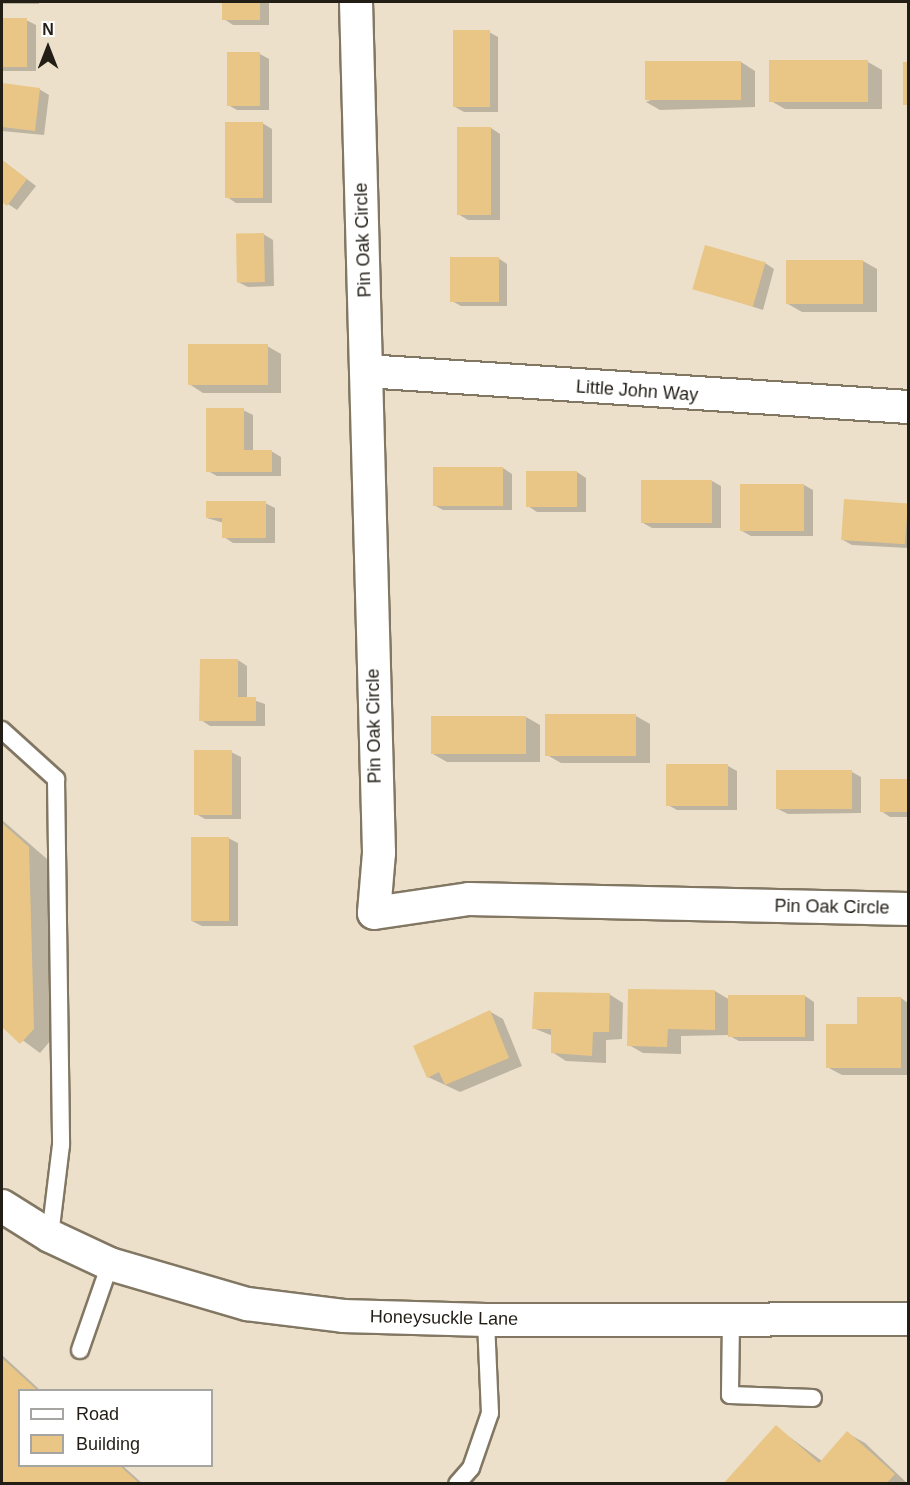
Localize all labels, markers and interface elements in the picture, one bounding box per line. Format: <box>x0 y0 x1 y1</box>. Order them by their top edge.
north arrow <box>18 18 78 78</box>
text: N <box>42 21 54 38</box>
street label: Pin Oak Circle <box>350 182 376 298</box>
street label: Little John Way <box>575 376 699 406</box>
street label: Pin Oak Circle <box>362 668 386 784</box>
street label: Pin Oak Circle <box>774 895 890 919</box>
street label: Honeysuckle Lane <box>370 1306 518 1330</box>
legend <box>18 1389 213 1467</box>
text: Road <box>76 1404 119 1424</box>
text: Building <box>76 1434 140 1454</box>

